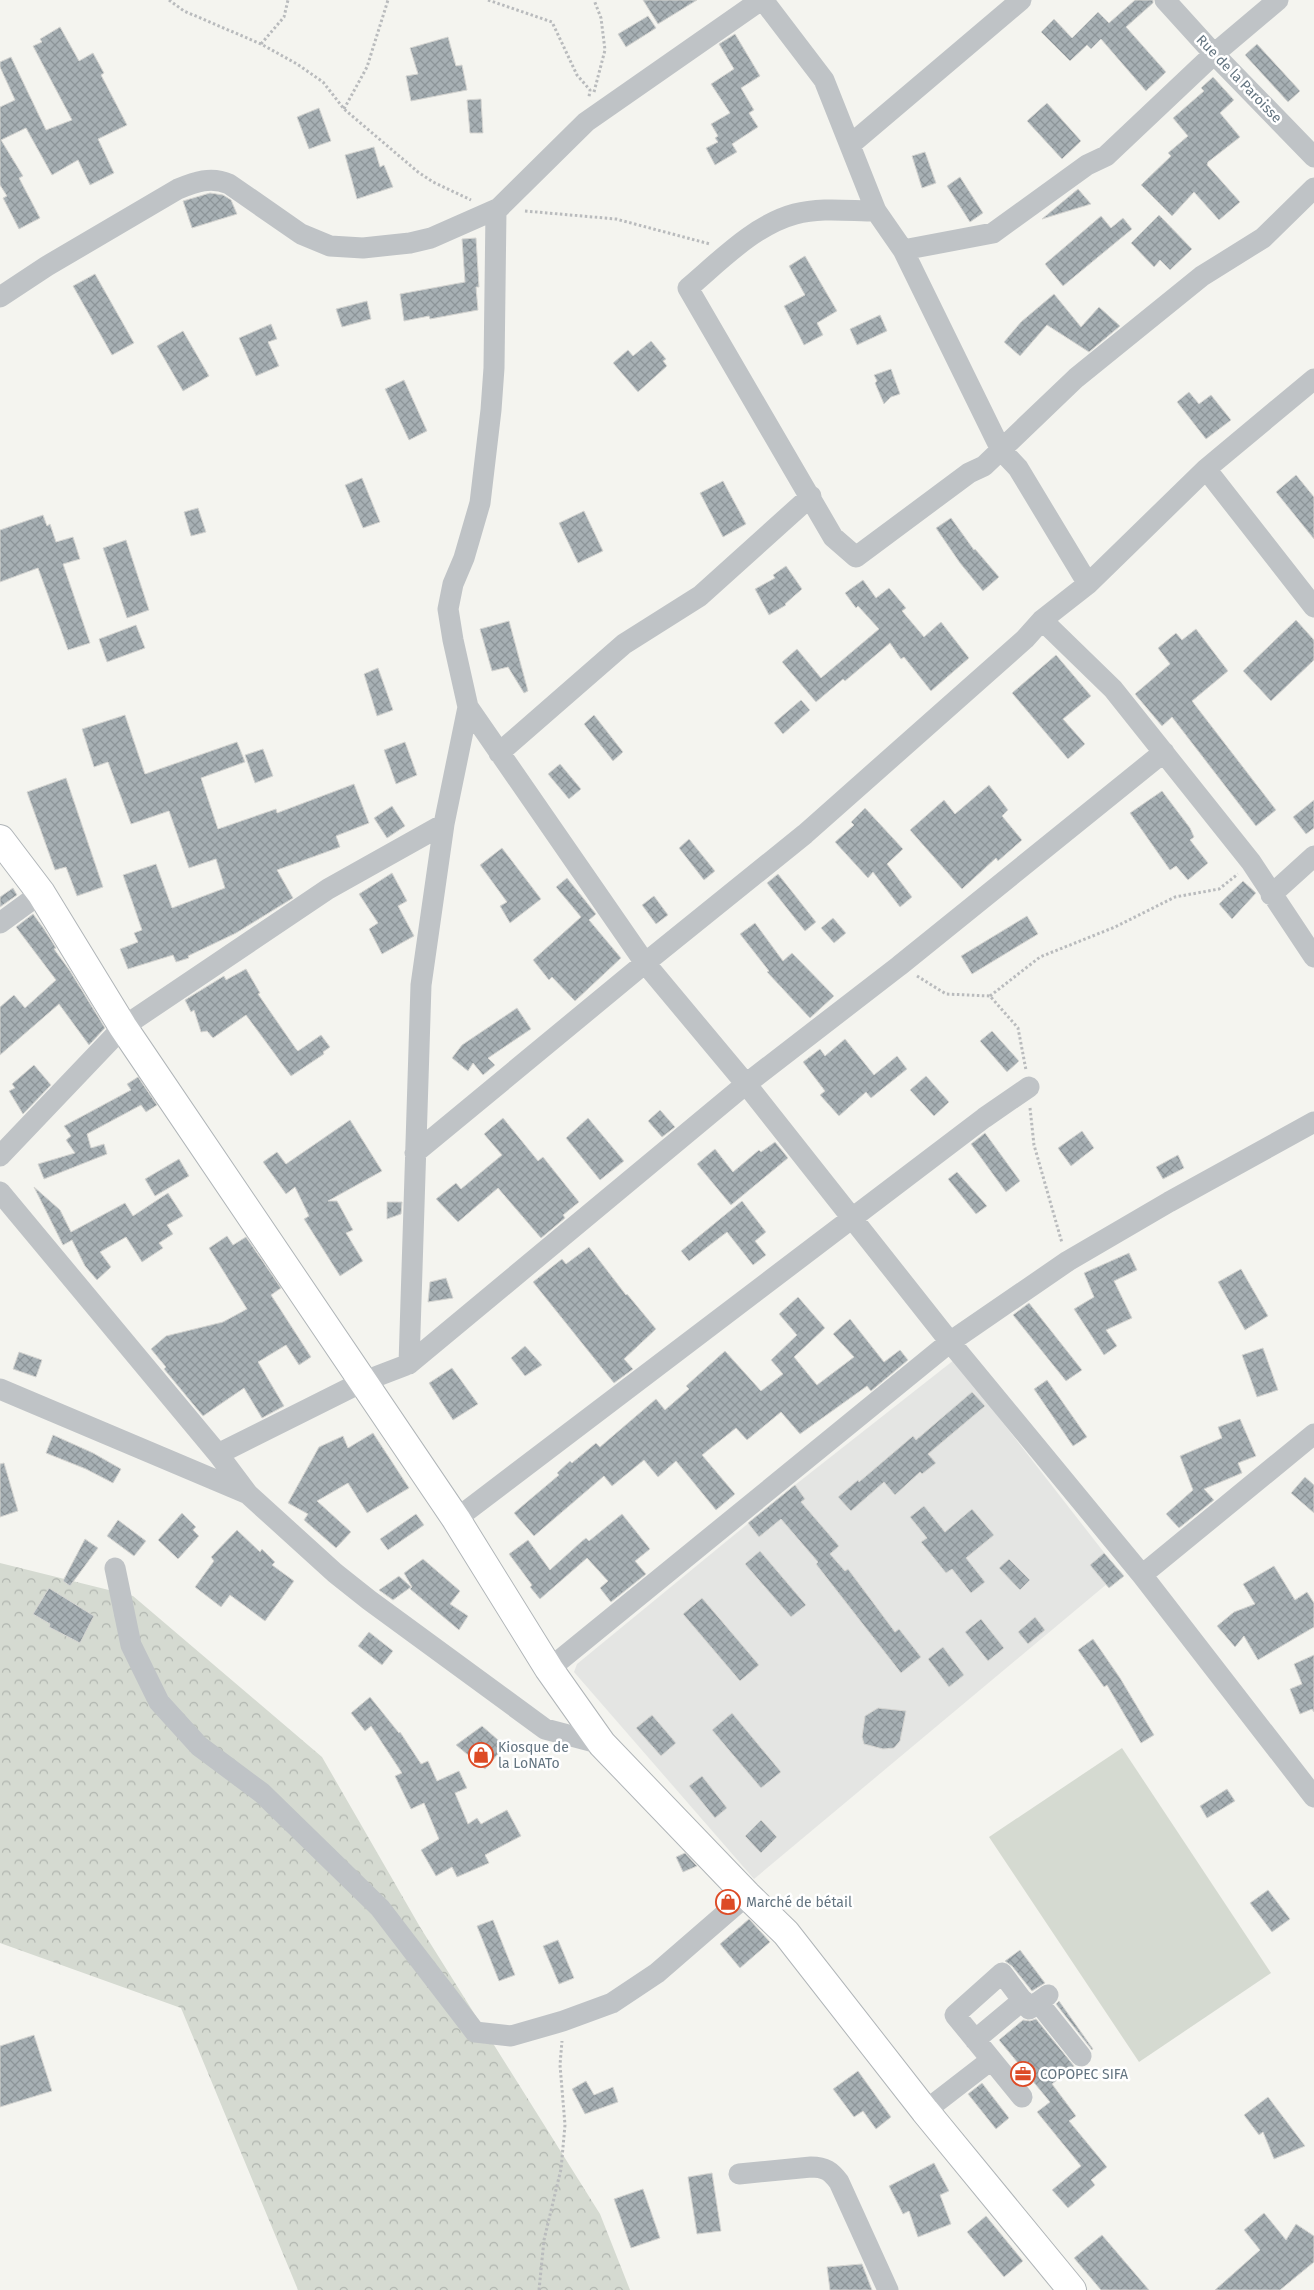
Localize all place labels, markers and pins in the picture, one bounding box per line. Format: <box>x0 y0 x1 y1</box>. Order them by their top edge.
place label: Kiosque de la LoNATo <box>498 1739 569 1772</box>
shop icon: Kiosque de la LoNATo <box>468 1742 494 1768</box>
shop icon: Marché de bétail <box>715 1889 741 1915</box>
place label: Marché de bétail <box>746 1894 852 1911</box>
office icon: COPOPEC SIFA <box>1010 2061 1036 2087</box>
place label: COPOPEC SIFA <box>1040 2066 1128 2083</box>

